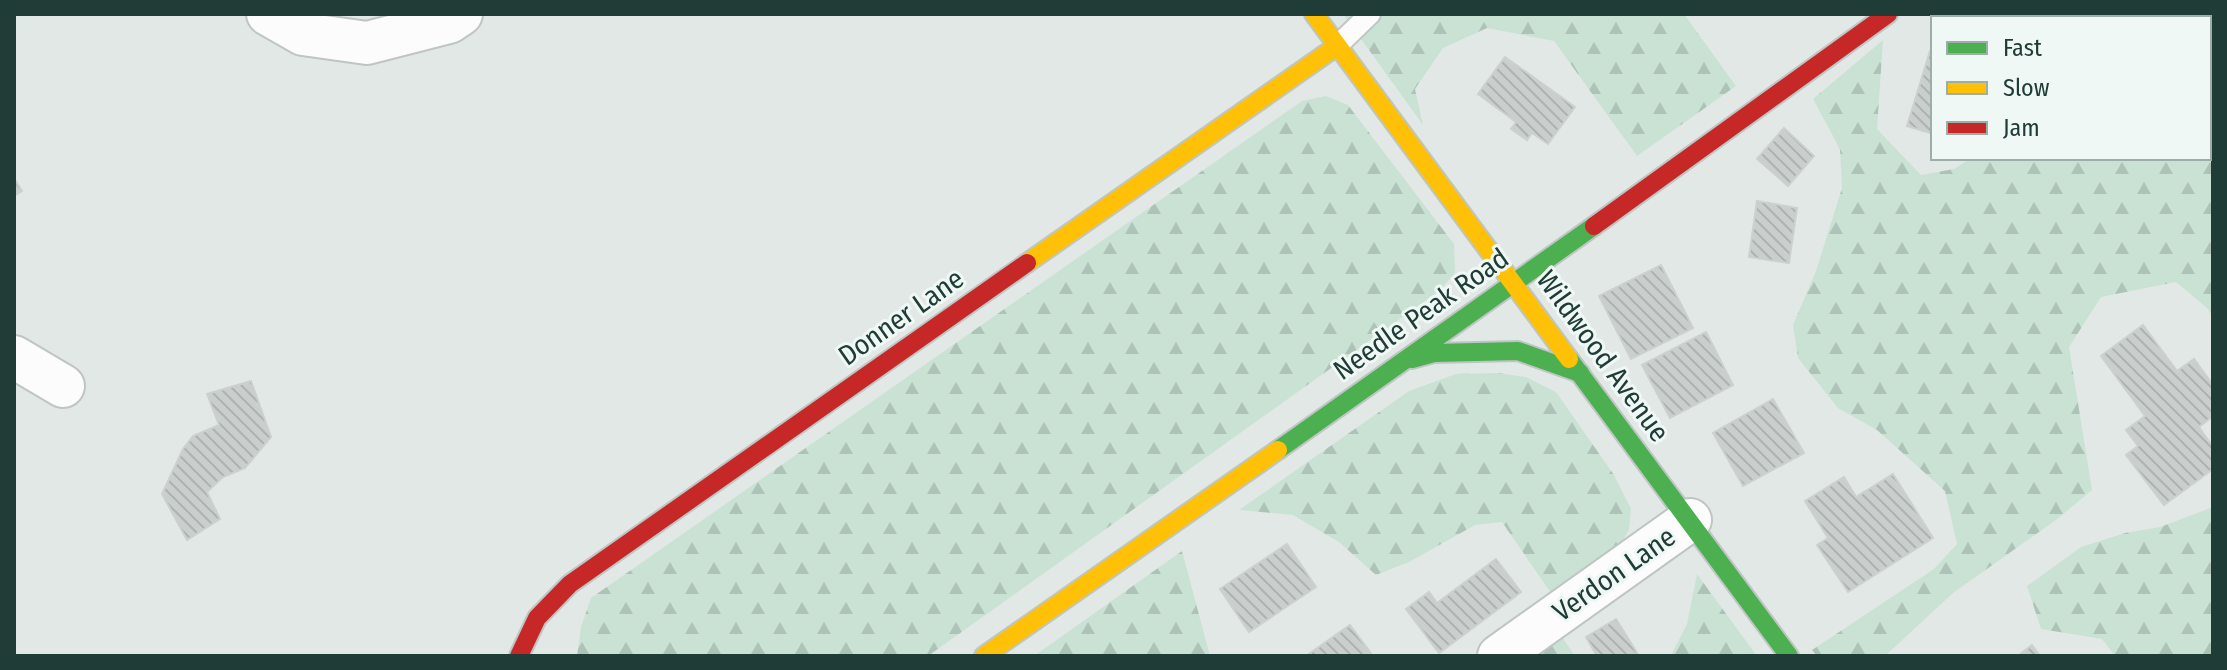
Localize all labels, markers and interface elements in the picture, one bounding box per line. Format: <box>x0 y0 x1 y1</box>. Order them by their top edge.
legend <box>1931 16 2211 160</box>
text: Fast <box>2003 34 2042 62</box>
text: Slow <box>2003 74 2050 102</box>
text: Jam <box>2003 114 2040 142</box>
street label: Needle Peak Road <box>1327 241 1515 387</box>
street label: Donner Lane <box>832 262 970 372</box>
street label: Wildwood Avenue <box>1530 264 1676 448</box>
street label: Verdon Lane <box>1546 520 1682 628</box>

